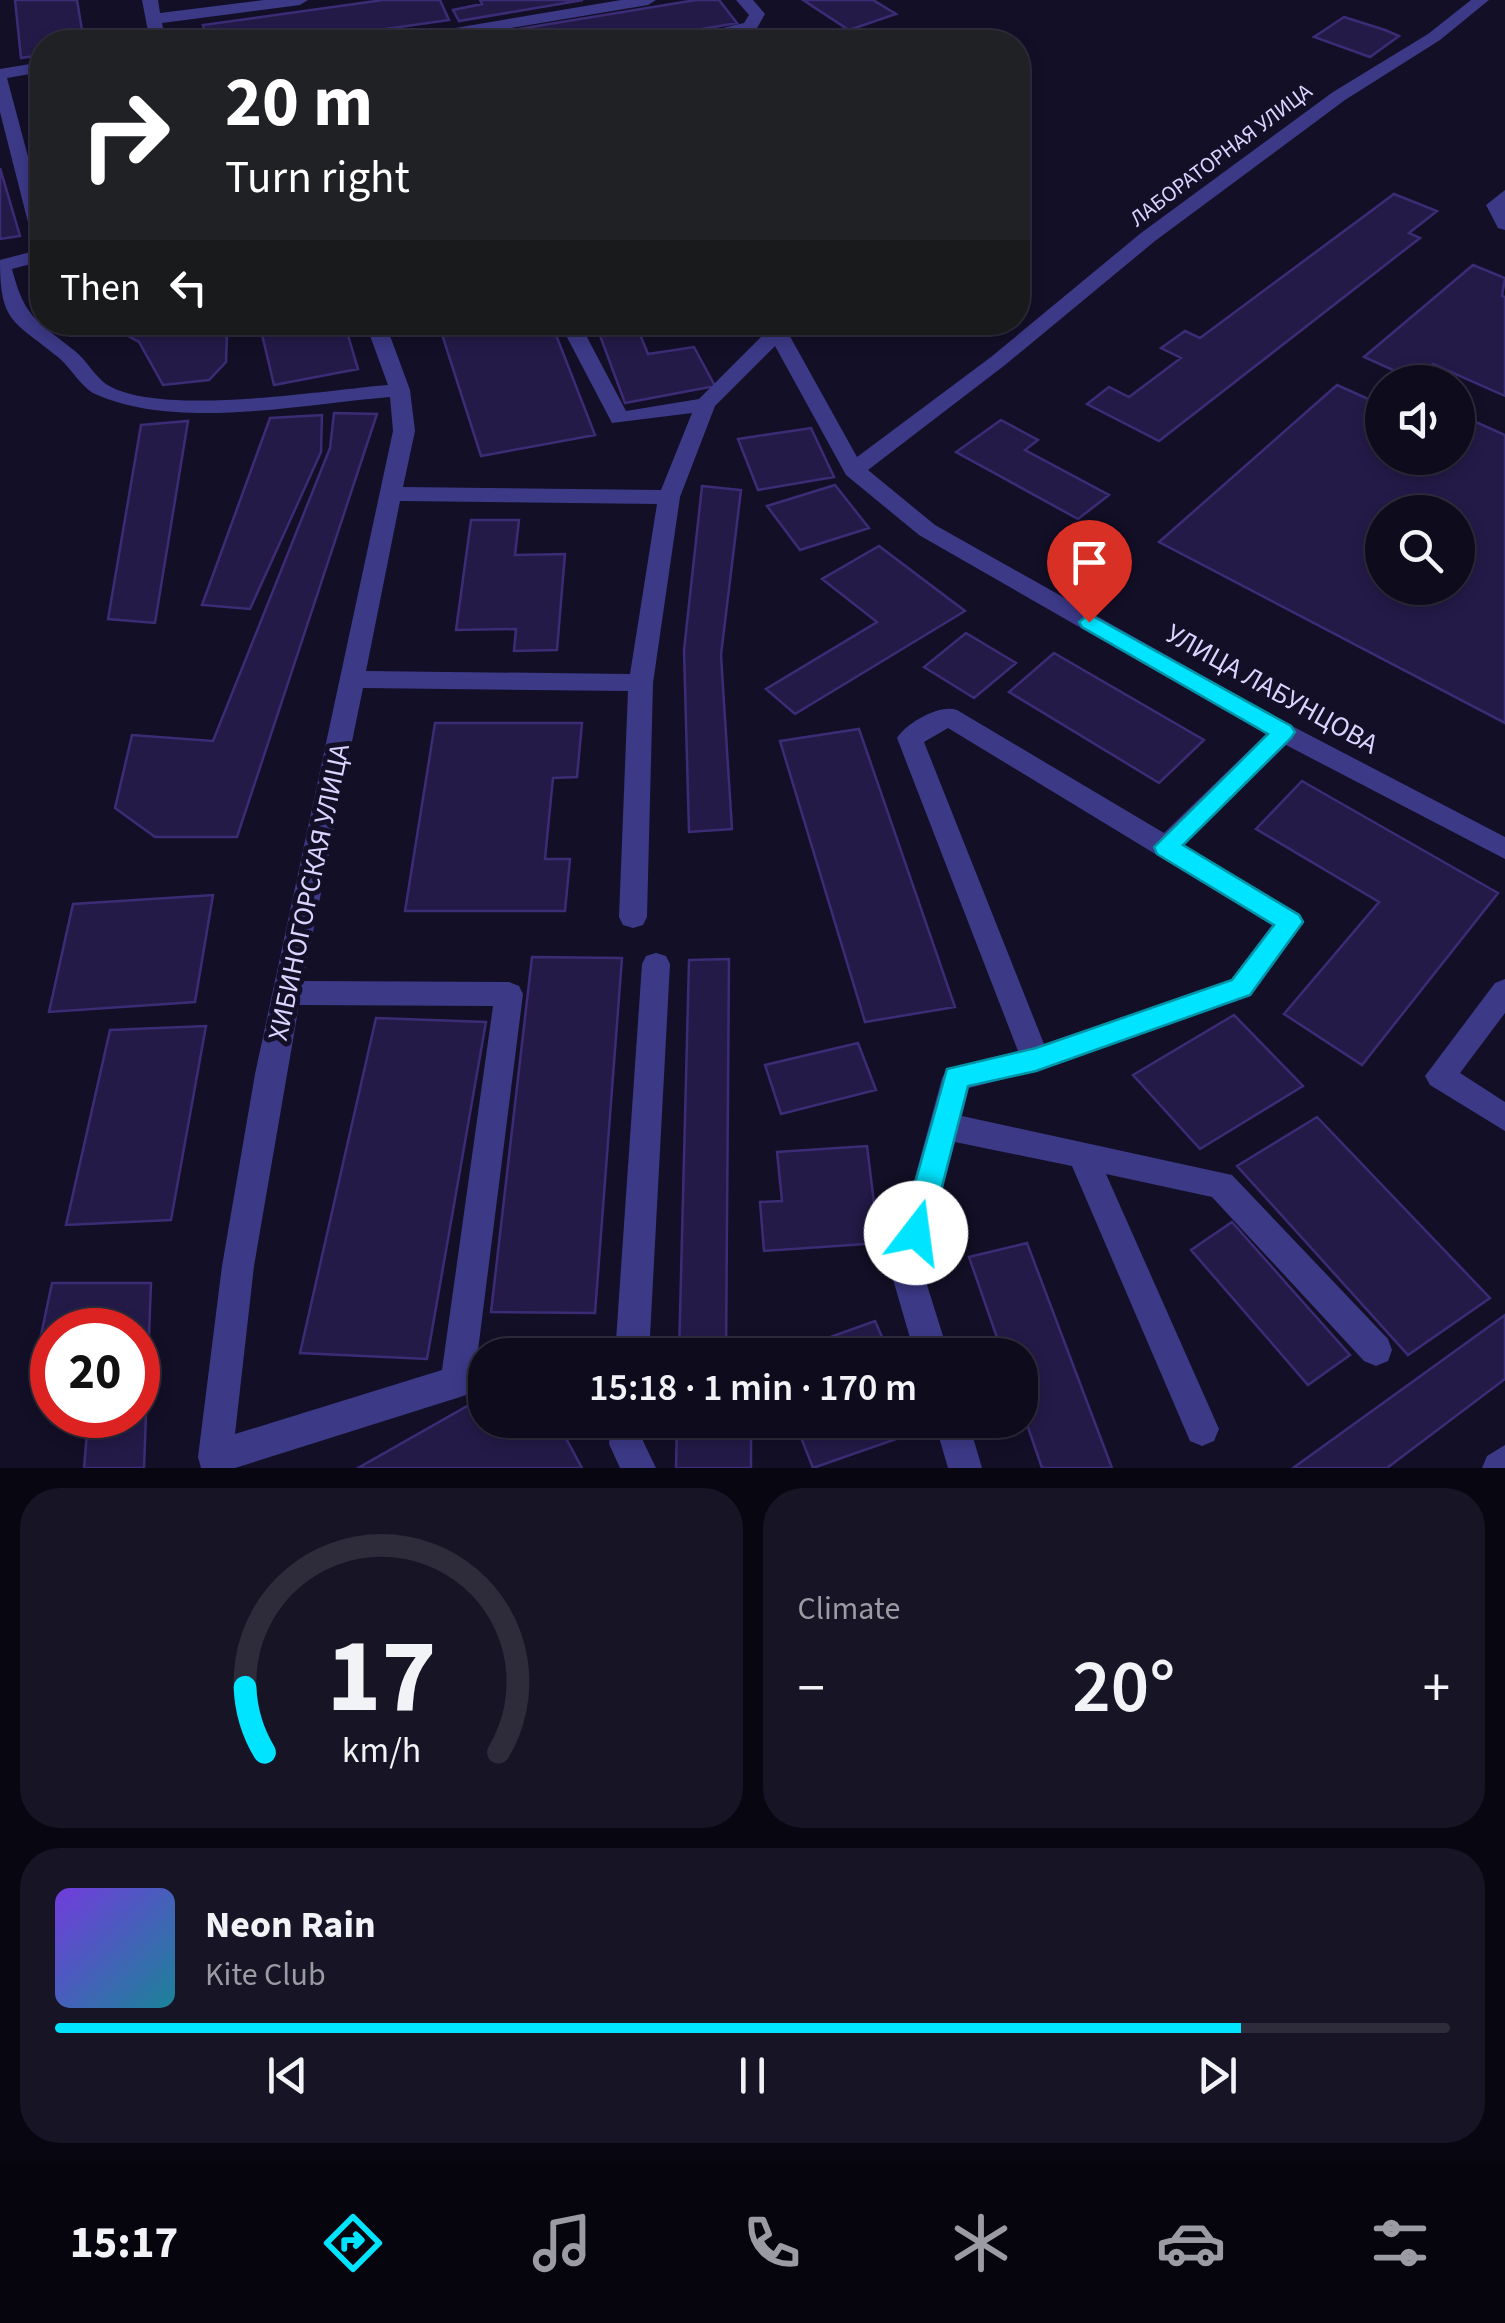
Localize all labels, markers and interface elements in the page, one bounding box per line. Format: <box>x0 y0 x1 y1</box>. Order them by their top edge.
text: 20 m <box>225 53 373 153</box>
icon: right <box>60 70 190 200</box>
street label: ЛАБОРАТОРНАЯ УЛИЦА <box>1123 76 1319 234</box>
text: Turn right <box>225 146 410 210</box>
icon: left <box>161 260 216 315</box>
text: Then <box>60 261 141 315</box>
map controls <box>1365 365 1475 605</box>
button: sound <box>1365 365 1475 475</box>
button: search <box>1365 495 1475 605</box>
pin <box>1047 520 1132 623</box>
icon: arrive <box>1062 535 1117 590</box>
street label: УЛИЦА ЛАБУНЦОВА <box>1159 614 1386 764</box>
street label: ХИБИНОГОРСКАЯ УЛИЦА <box>258 739 360 1044</box>
position arrow <box>864 1181 968 1285</box>
speed limit sign: 20 <box>30 1308 160 1438</box>
text: 15:18 · 1 min · 170 m <box>589 1361 917 1415</box>
text: Climate <box>798 1586 900 1632</box>
text: 17 <box>326 1604 436 1752</box>
text: 20° <box>1072 1634 1175 1741</box>
text: − <box>798 1650 825 1728</box>
text: + <box>1423 1650 1450 1728</box>
text: km/h <box>342 1725 421 1776</box>
text: Neon Rain <box>205 1898 376 1952</box>
text: Kite Club <box>205 1952 326 1998</box>
icon: previous <box>260 2048 315 2103</box>
icon: pause <box>725 2048 780 2103</box>
icon: next <box>1190 2048 1245 2103</box>
icon: directions <box>318 2208 388 2278</box>
icon: music <box>527 2208 597 2278</box>
icon: phone <box>737 2208 807 2278</box>
icon: climate <box>946 2208 1016 2278</box>
icon: car <box>1156 2208 1226 2278</box>
icon: filters <box>1365 2208 1435 2278</box>
text: 15:17 <box>70 2211 178 2275</box>

